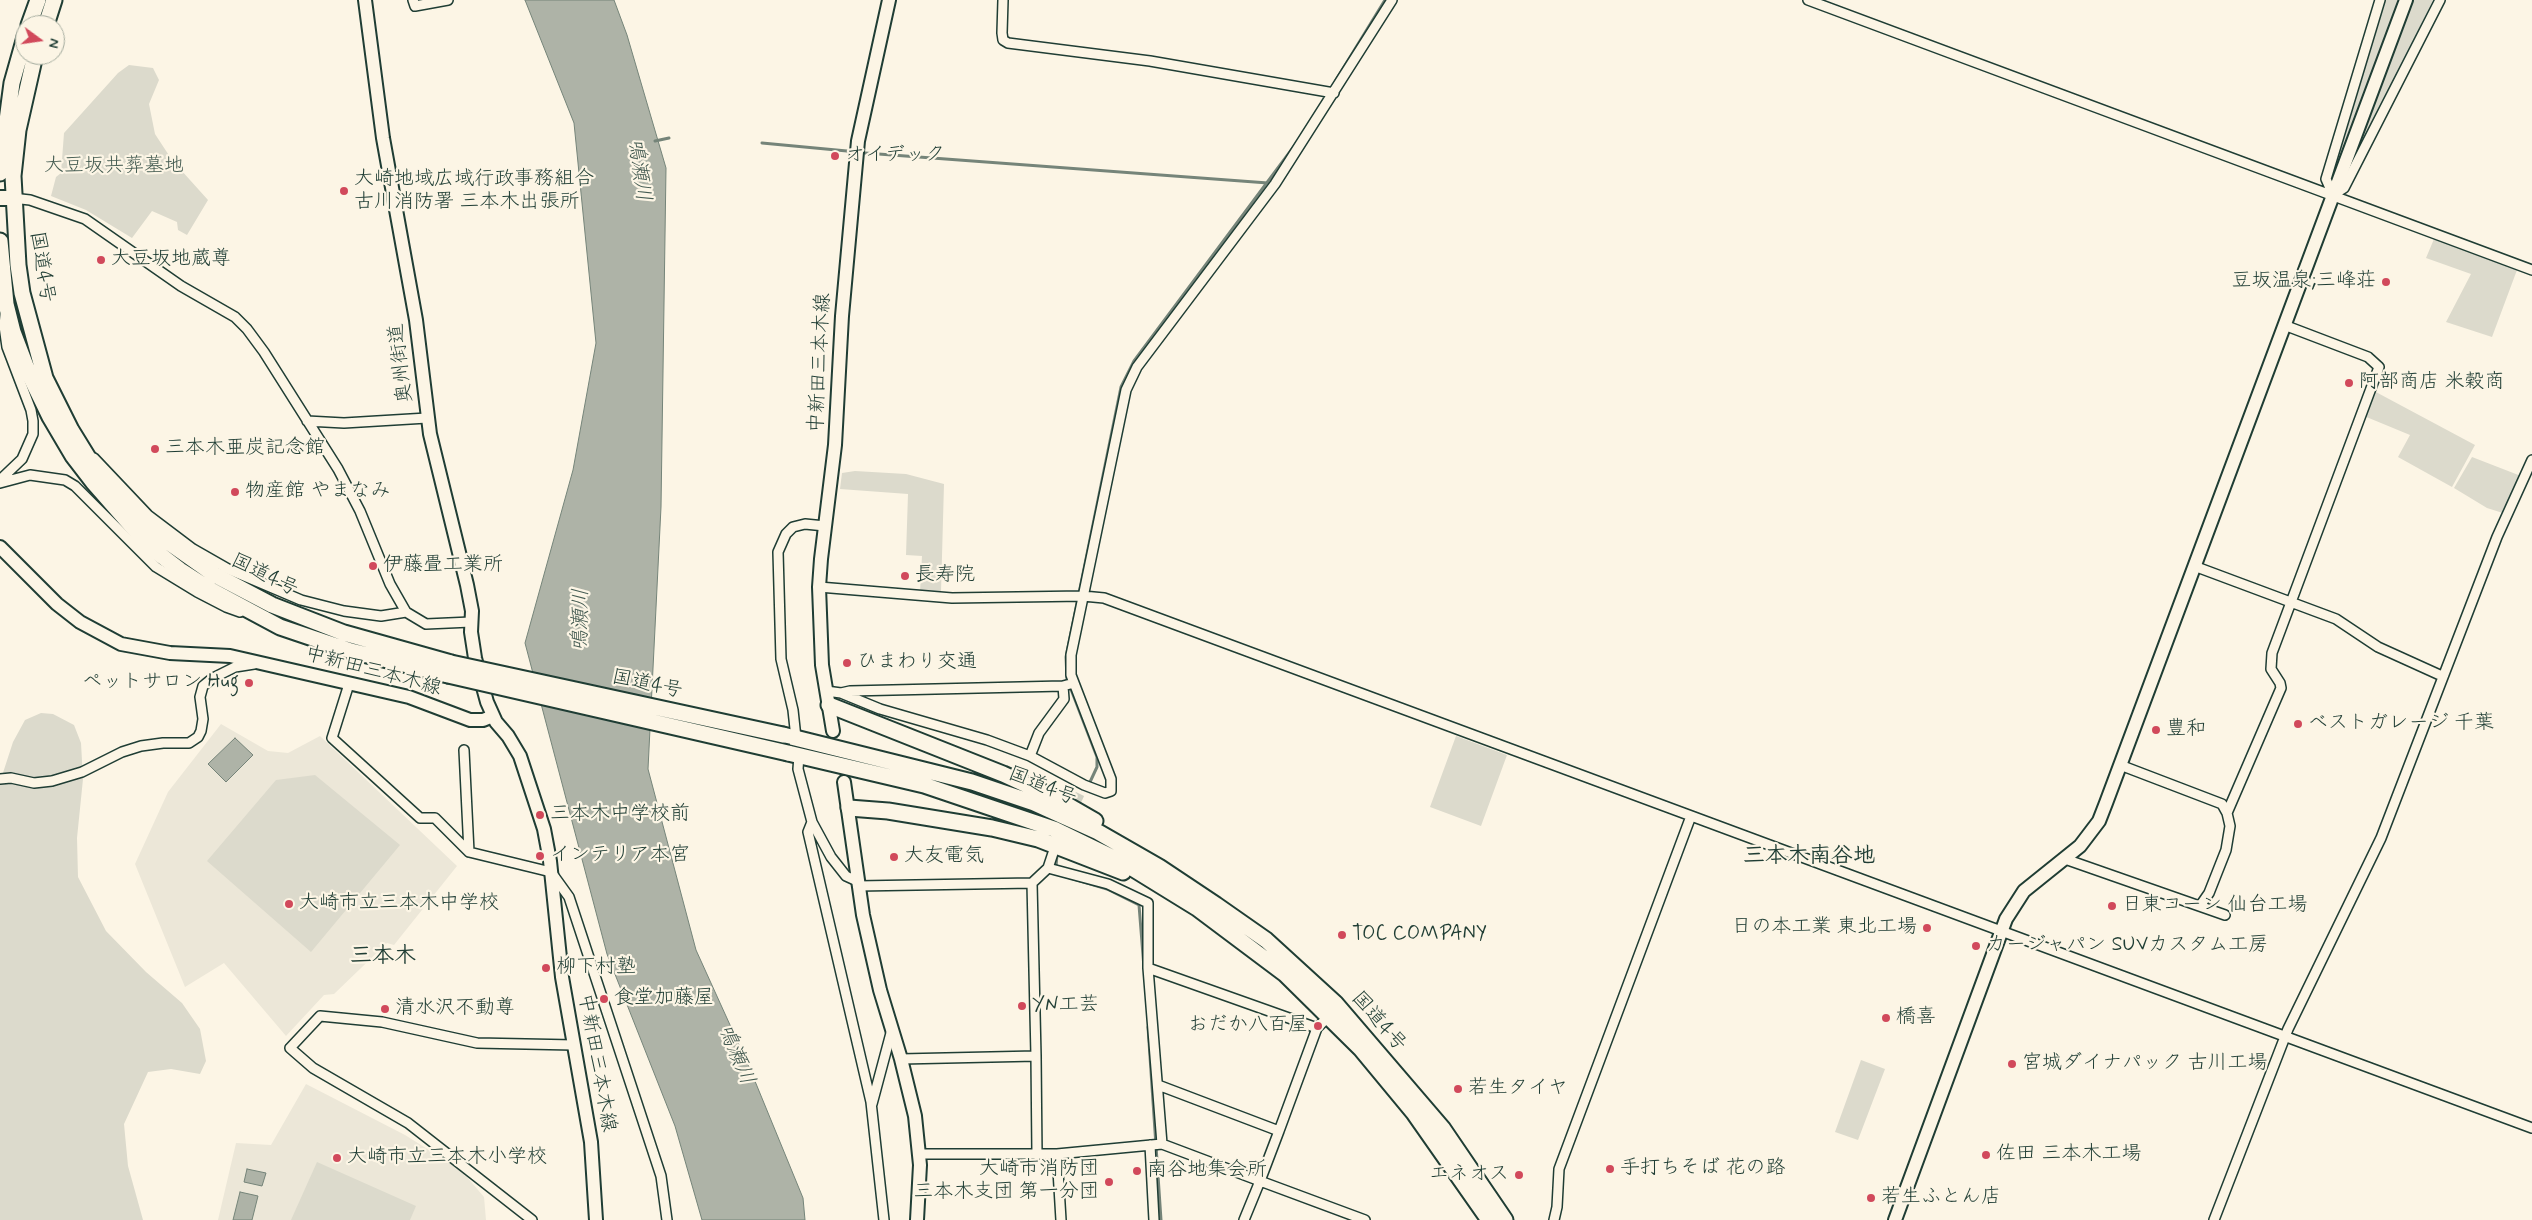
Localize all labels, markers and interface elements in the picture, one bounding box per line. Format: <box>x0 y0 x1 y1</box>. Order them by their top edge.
north arrow <box>15 15 65 65</box>
text: N <box>44 37 63 50</box>
water label: 鳴瀬川 <box>621 137 655 203</box>
place label: オイデック <box>845 144 945 168</box>
marker: オイデック <box>829 150 841 162</box>
park label: 大豆坂共葬墓地 <box>44 155 184 179</box>
place label: 大崎地域広域行政事務組合 古川消防署 三本木出張所 <box>354 168 594 215</box>
marker: 大崎地域広域行政事務組合 古川消防署 三本木出張所 <box>338 185 350 197</box>
street label: 国道4号 <box>24 230 58 304</box>
place label: 大豆坂地蔵尊 <box>111 248 231 272</box>
marker: 大豆坂地蔵尊 <box>95 254 107 266</box>
place label: 豆坂温泉;三峰荘 <box>2231 270 2376 294</box>
marker: 豆坂温泉;三峰荘 <box>2380 276 2392 288</box>
street label: 中新田三本木線 <box>805 292 837 434</box>
street label: 奥州街道 <box>385 322 419 404</box>
place label: 阿部商店 米穀商 <box>2359 371 2504 395</box>
marker: 阿部商店 米穀商 <box>2343 377 2355 389</box>
place label: 三本木亜炭記念館 <box>165 437 325 461</box>
marker: 三本木亜炭記念館 <box>149 443 161 455</box>
place label: 物産館 やまなみ <box>245 480 390 504</box>
marker: 物産館 やまなみ <box>229 486 241 498</box>
street label: 国道4号 <box>227 550 301 602</box>
place label: 伊藤畳工業所 <box>383 554 503 578</box>
marker: 伊藤畳工業所 <box>367 560 379 572</box>
place label: 長寿院 <box>915 564 975 588</box>
marker: 長寿院 <box>899 570 911 582</box>
water label: 鳴瀬川 <box>569 588 595 652</box>
street label: 中新田三本木線 <box>302 642 444 702</box>
place label: ひまわり交通 <box>857 651 977 675</box>
marker: ひまわり交通 <box>841 657 853 669</box>
street label: 国道4号 <box>609 666 685 704</box>
place label: ペットサロン Hug <box>82 671 239 695</box>
marker: ペットサロン Hug <box>243 677 255 689</box>
place label: ベストガレージ 千葉 <box>2308 712 2494 736</box>
place label: 豊和 <box>2166 718 2206 742</box>
marker: ベストガレージ 千葉 <box>2292 718 2304 730</box>
marker: 豊和 <box>2150 724 2162 736</box>
street label: 国道4号 <box>1004 762 1080 812</box>
place label: 三本木中学校前 <box>550 803 690 827</box>
marker: 三本木中学校前 <box>534 809 546 821</box>
place label: インテリア本宮 <box>550 844 690 868</box>
district label: 三本木南谷地 <box>1743 844 1875 870</box>
place label: 大友電気 <box>904 845 984 869</box>
marker: インテリア本宮 <box>534 850 546 862</box>
marker: 大友電気 <box>888 851 900 863</box>
place label: 大崎市立三本木中学校 <box>299 892 499 916</box>
place label: 日東コーン 仙台工場 <box>2122 894 2307 918</box>
marker: 大崎市立三本木中学校 <box>283 898 295 910</box>
marker: 日東コーン 仙台工場 <box>2106 900 2118 912</box>
place label: 日の本工業 東北工場 <box>1732 916 1917 940</box>
marker: 日の本工業 東北工場 <box>1921 922 1933 934</box>
place label: TOC COMPANY <box>1352 923 1487 947</box>
marker: TOC COMPANY <box>1336 929 1348 941</box>
place label: カージャパン SUVカスタム工房 <box>1986 934 2268 958</box>
marker: カージャパン SUVカスタム工房 <box>1970 940 1982 952</box>
district label: 三本木 <box>350 944 416 970</box>
place label: 柳下村塾 <box>556 956 636 980</box>
marker: 柳下村塾 <box>540 962 552 974</box>
place label: 食堂加藤屋 <box>614 987 714 1011</box>
street label: 国道4号 <box>1345 987 1411 1057</box>
street label: 中新田三本木線 <box>572 992 620 1134</box>
marker: 食堂加藤屋 <box>598 993 610 1005</box>
place label: YN工芸 <box>1032 994 1099 1018</box>
place label: 清水沢不動尊 <box>395 997 515 1021</box>
marker: YN工芸 <box>1016 1000 1028 1012</box>
marker: 清水沢不動尊 <box>379 1003 391 1015</box>
place label: 橋喜 <box>1896 1006 1936 1030</box>
marker: 橋喜 <box>1880 1012 1892 1024</box>
place label: おだか八百屋 <box>1188 1014 1308 1038</box>
marker: おだか八百屋 <box>1312 1020 1324 1032</box>
water label: 鳴瀬川 <box>711 1021 759 1089</box>
place label: 宮城ダイナパック 古川工場 <box>2022 1052 2267 1076</box>
marker: 宮城ダイナパック 古川工場 <box>2006 1058 2018 1070</box>
place label: 若生タイヤ <box>1468 1077 1568 1101</box>
marker: 若生タイヤ <box>1452 1083 1464 1095</box>
place label: 佐田 三本木工場 <box>1996 1143 2141 1167</box>
place label: 大崎市立三本木小学校 <box>347 1146 547 1170</box>
marker: 佐田 三本木工場 <box>1980 1149 1992 1161</box>
marker: 大崎市立三本木小学校 <box>331 1152 343 1164</box>
place label: 手打ちそば 花の路 <box>1620 1157 1785 1181</box>
place label: 大崎市消防団 三本木支団 第一分団 <box>914 1158 1099 1205</box>
place label: 南谷地集会所 <box>1147 1159 1267 1183</box>
place label: エネオス <box>1429 1163 1509 1187</box>
marker: 手打ちそば 花の路 <box>1604 1163 1616 1175</box>
marker: 南谷地集会所 <box>1131 1165 1143 1177</box>
marker: エネオス <box>1513 1169 1525 1181</box>
marker: 大崎市消防団 三本木支団 第一分団 <box>1103 1176 1115 1188</box>
place label: 若生ふとん店 <box>1881 1186 2001 1210</box>
marker: 若生ふとん店 <box>1865 1192 1877 1204</box>

